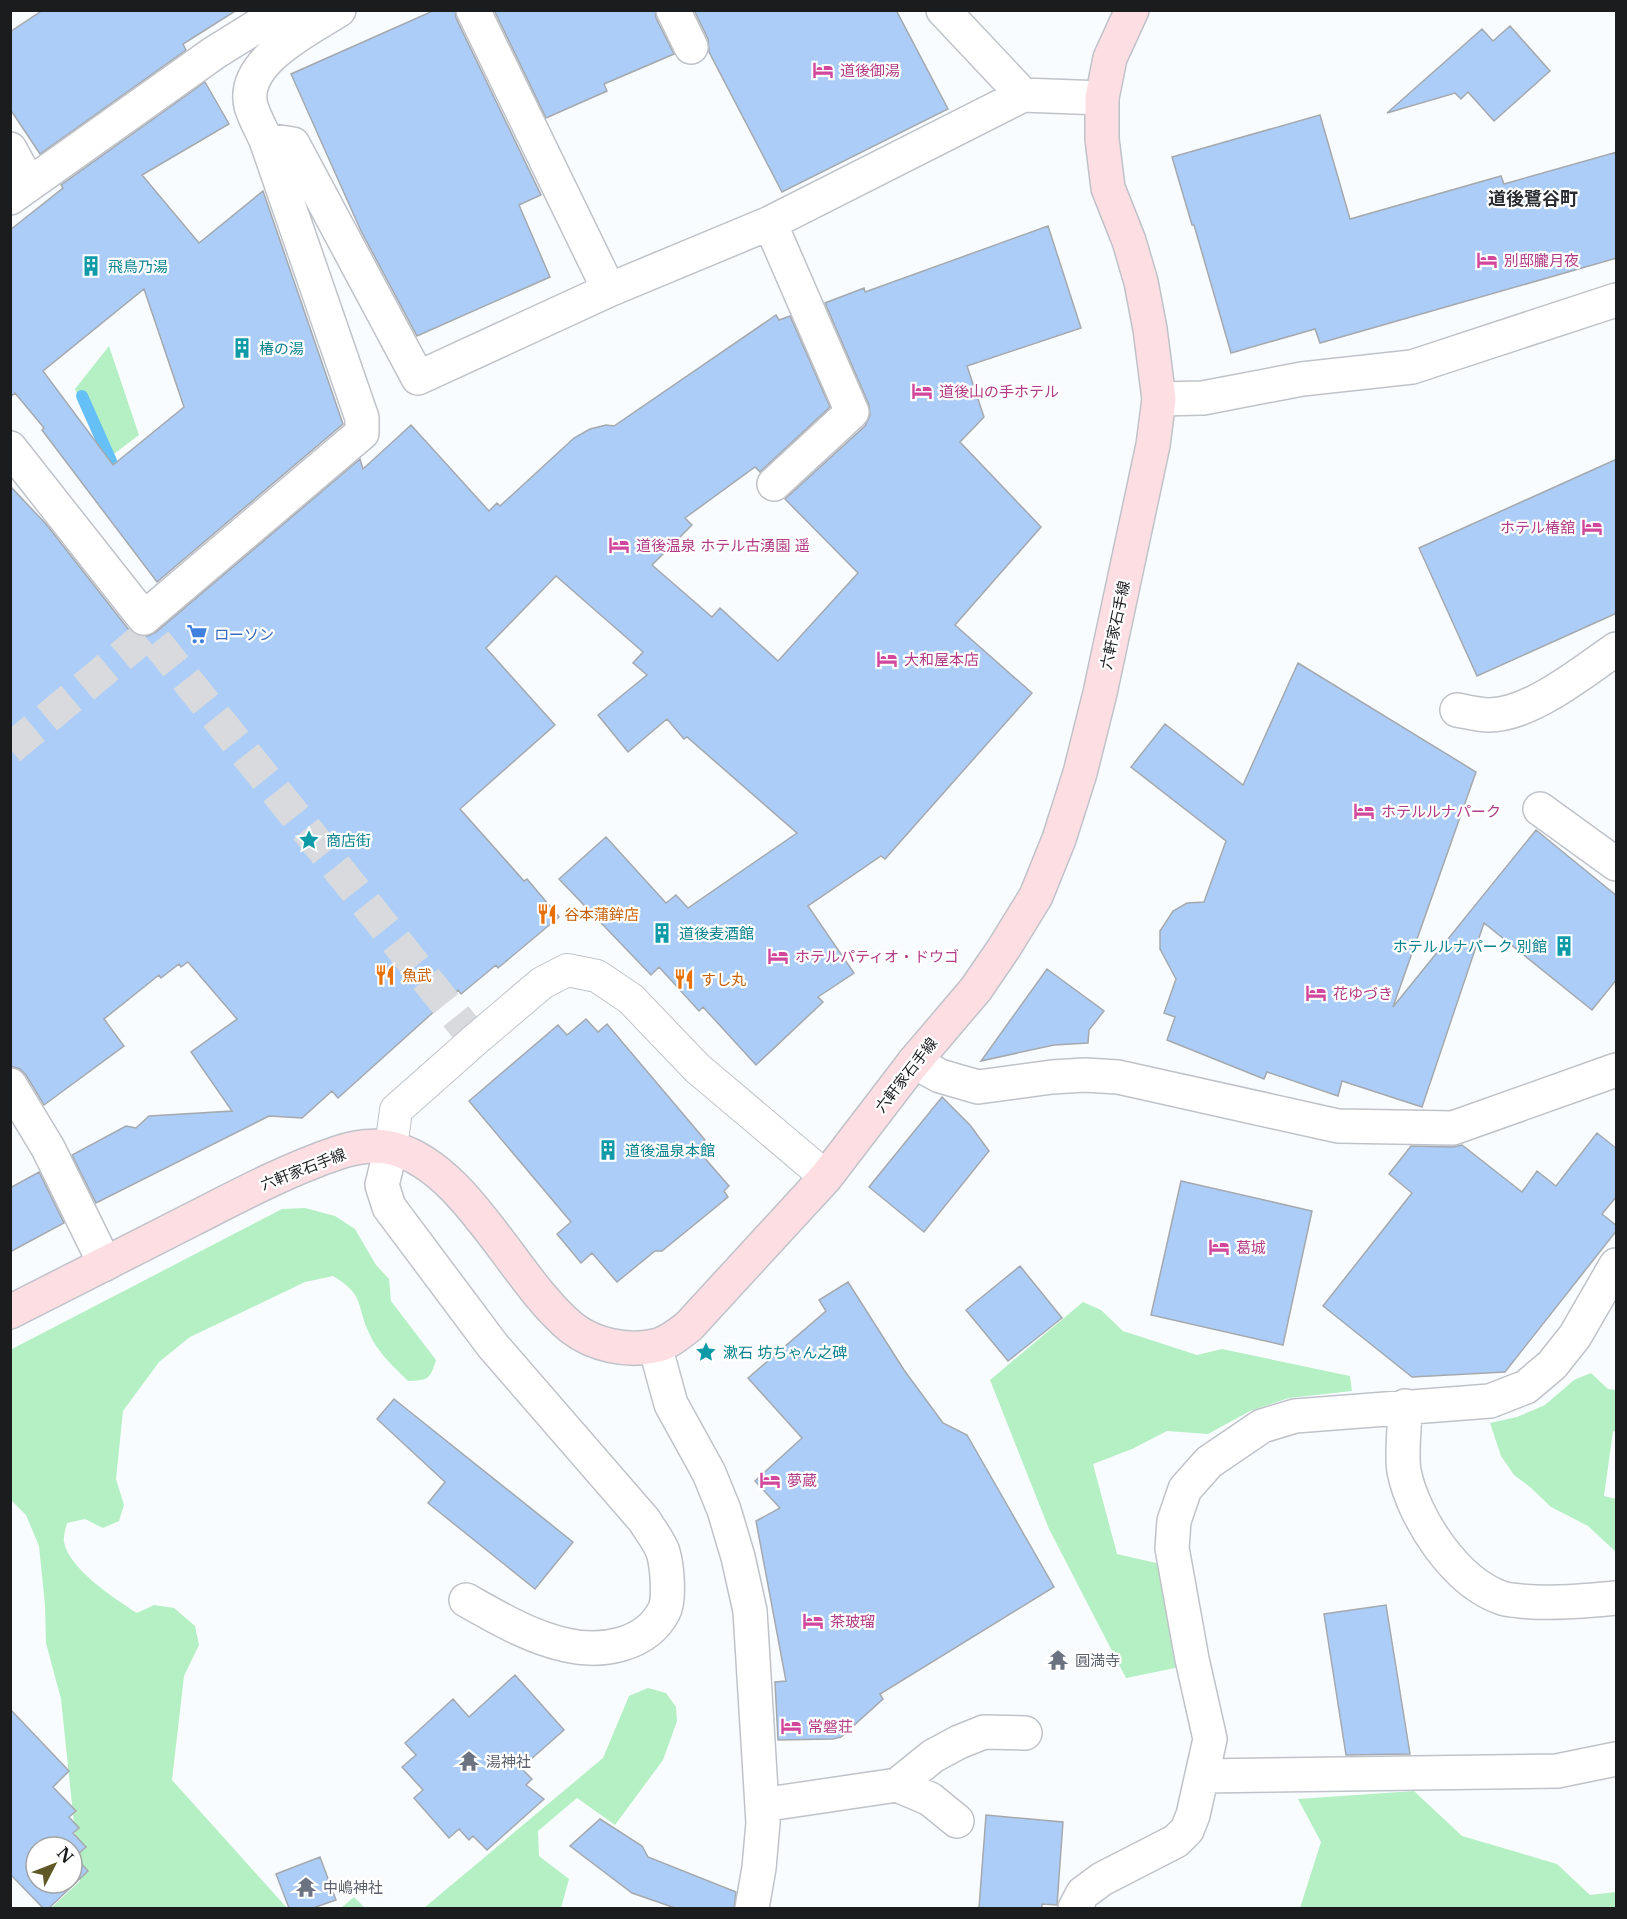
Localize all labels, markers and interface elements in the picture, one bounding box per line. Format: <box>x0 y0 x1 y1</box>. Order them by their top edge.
hotel icon: 道後御湯 <box>811 58 835 82</box>
place label: 道後御湯 <box>840 61 900 80</box>
district label: 道後鷺谷町 <box>1488 188 1578 210</box>
hotel icon: 別邸朧月夜 <box>1475 248 1499 272</box>
place label: 別邸朧月夜 <box>1504 251 1579 270</box>
building icon: 飛鳥乃湯 <box>79 254 103 278</box>
place label: 飛鳥乃湯 <box>108 257 168 276</box>
building icon: 椿の湯 <box>230 336 254 360</box>
place label: 椿の湯 <box>259 339 304 358</box>
hotel icon: 道後山の手ホテル <box>910 379 934 403</box>
place label: 道後山の手ホテル <box>939 382 1059 401</box>
hotel icon: ホテル椿舘 <box>1580 515 1604 539</box>
place label: ホテル椿舘 <box>1500 518 1575 537</box>
hotel icon: 道後温泉 ホテル古湧園 遥 <box>607 533 631 557</box>
place label: 道後温泉 ホテル古湧園 遥 <box>636 536 810 555</box>
street label: 六軒家石手線 <box>1096 579 1134 671</box>
supermarket icon: ローソン <box>185 622 209 646</box>
place label: ローソン <box>214 625 274 644</box>
hotel icon: 大和屋本店 <box>875 647 899 671</box>
place label: 大和屋本店 <box>904 650 979 669</box>
hotel icon: ホテルルナパーク <box>1352 799 1376 823</box>
place label: ホテルルナパーク <box>1381 802 1501 821</box>
place icon: 商店街 <box>297 828 321 852</box>
place label: 商店街 <box>326 831 371 850</box>
restaurant icon: 谷本蒲鉾店 <box>535 902 559 926</box>
place label: 谷本蒲鉾店 <box>564 905 639 924</box>
building icon: 道後麦酒館 <box>650 921 674 945</box>
place label: 道後麦酒館 <box>679 924 754 943</box>
building icon: ホテルルナパーク 別館 <box>1552 934 1576 958</box>
place label: ホテルルナパーク 別館 <box>1393 937 1547 956</box>
hotel icon: ホテルパティオ・ドウゴ <box>766 944 790 968</box>
place label: ホテルパティオ・ドウゴ <box>795 947 959 966</box>
restaurant icon: 魚武 <box>373 963 397 987</box>
place label: 魚武 <box>402 966 432 985</box>
restaurant icon: すし丸 <box>672 967 696 991</box>
place label: すし丸 <box>701 970 746 989</box>
hotel icon: 花ゆづき <box>1304 981 1328 1005</box>
place label: 花ゆづき <box>1333 984 1393 1003</box>
street label: 六軒家石手線 <box>871 1034 941 1116</box>
building icon: 道後温泉本館 <box>596 1138 620 1162</box>
place label: 道後温泉本館 <box>625 1141 715 1160</box>
street label: 六軒家石手線 <box>258 1144 348 1194</box>
hotel icon: 葛城 <box>1207 1235 1231 1259</box>
place label: 葛城 <box>1236 1238 1266 1257</box>
place icon: 漱石 坊ちゃん之碑 <box>694 1340 718 1364</box>
place label: 漱石 坊ちゃん之碑 <box>723 1343 847 1362</box>
hotel icon: 夢蔵 <box>758 1468 782 1492</box>
place label: 夢蔵 <box>787 1471 817 1490</box>
hotel icon: 茶玻瑠 <box>801 1609 825 1633</box>
place label: 茶玻瑠 <box>830 1612 875 1631</box>
temple icon: 圓満寺 <box>1046 1648 1070 1672</box>
place label: 圓満寺 <box>1075 1651 1120 1670</box>
hotel icon: 常磐荘 <box>779 1714 803 1738</box>
place label: 常磐荘 <box>808 1717 853 1736</box>
temple icon: 湯神社 <box>457 1749 481 1773</box>
place label: 湯神社 <box>486 1752 531 1771</box>
north arrow <box>24 1835 84 1895</box>
text: N <box>53 1843 78 1867</box>
temple icon: 中嶋神社 <box>294 1875 318 1899</box>
place label: 中嶋神社 <box>323 1878 383 1897</box>

